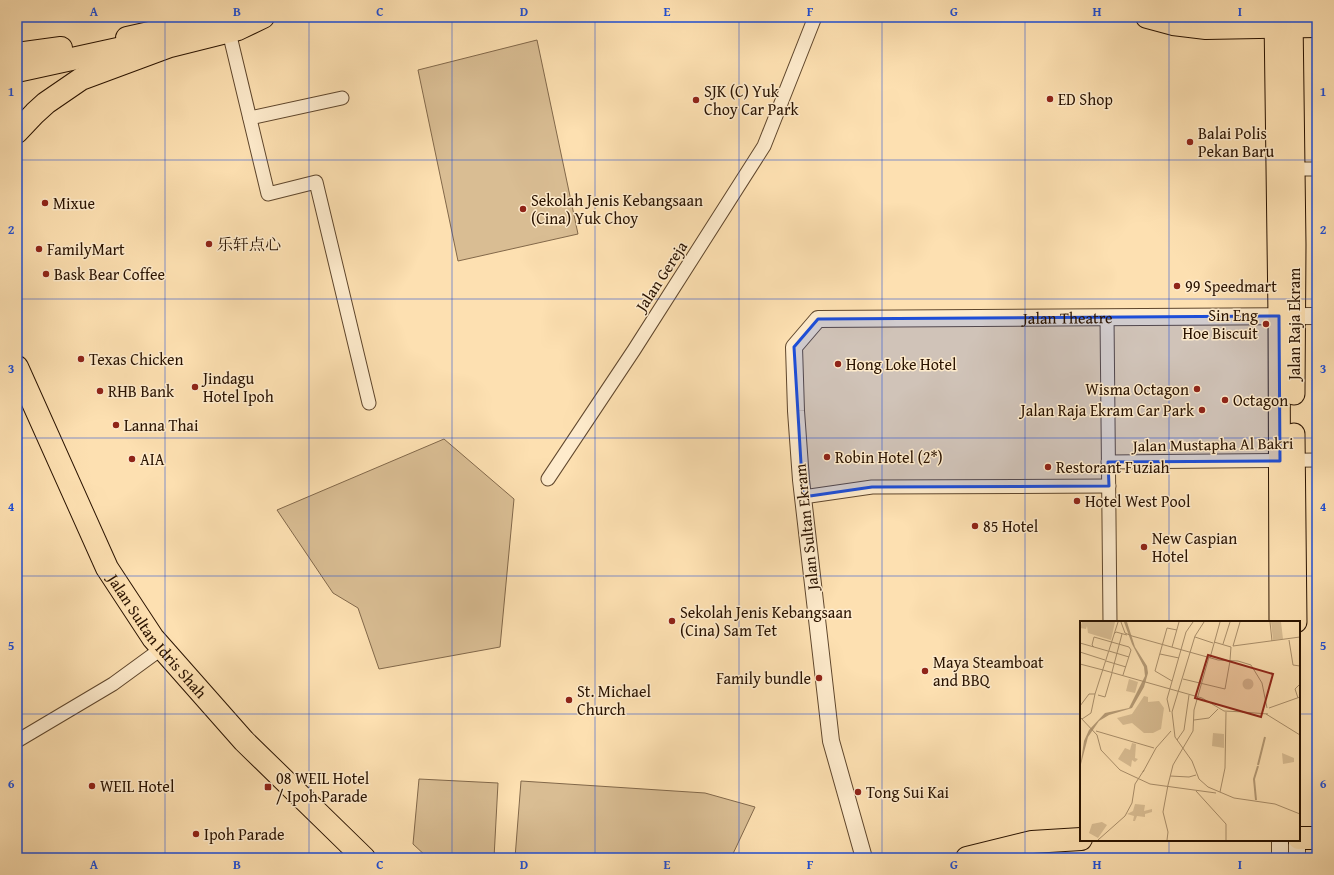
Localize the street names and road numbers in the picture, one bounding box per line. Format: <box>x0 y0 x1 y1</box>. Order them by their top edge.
street label: Jalan Gereja <box>628 236 693 318</box>
street label: Jalan Raja Ekram <box>1282 268 1306 382</box>
street label: Jalan Theatre <box>1021 305 1113 330</box>
street label: Jalan Mustapha Al Bakri <box>1130 431 1294 457</box>
street label: Jalan Sultan Ekram <box>787 463 825 593</box>
street label: Jalan Sultan Idris Shah <box>101 567 213 704</box>

